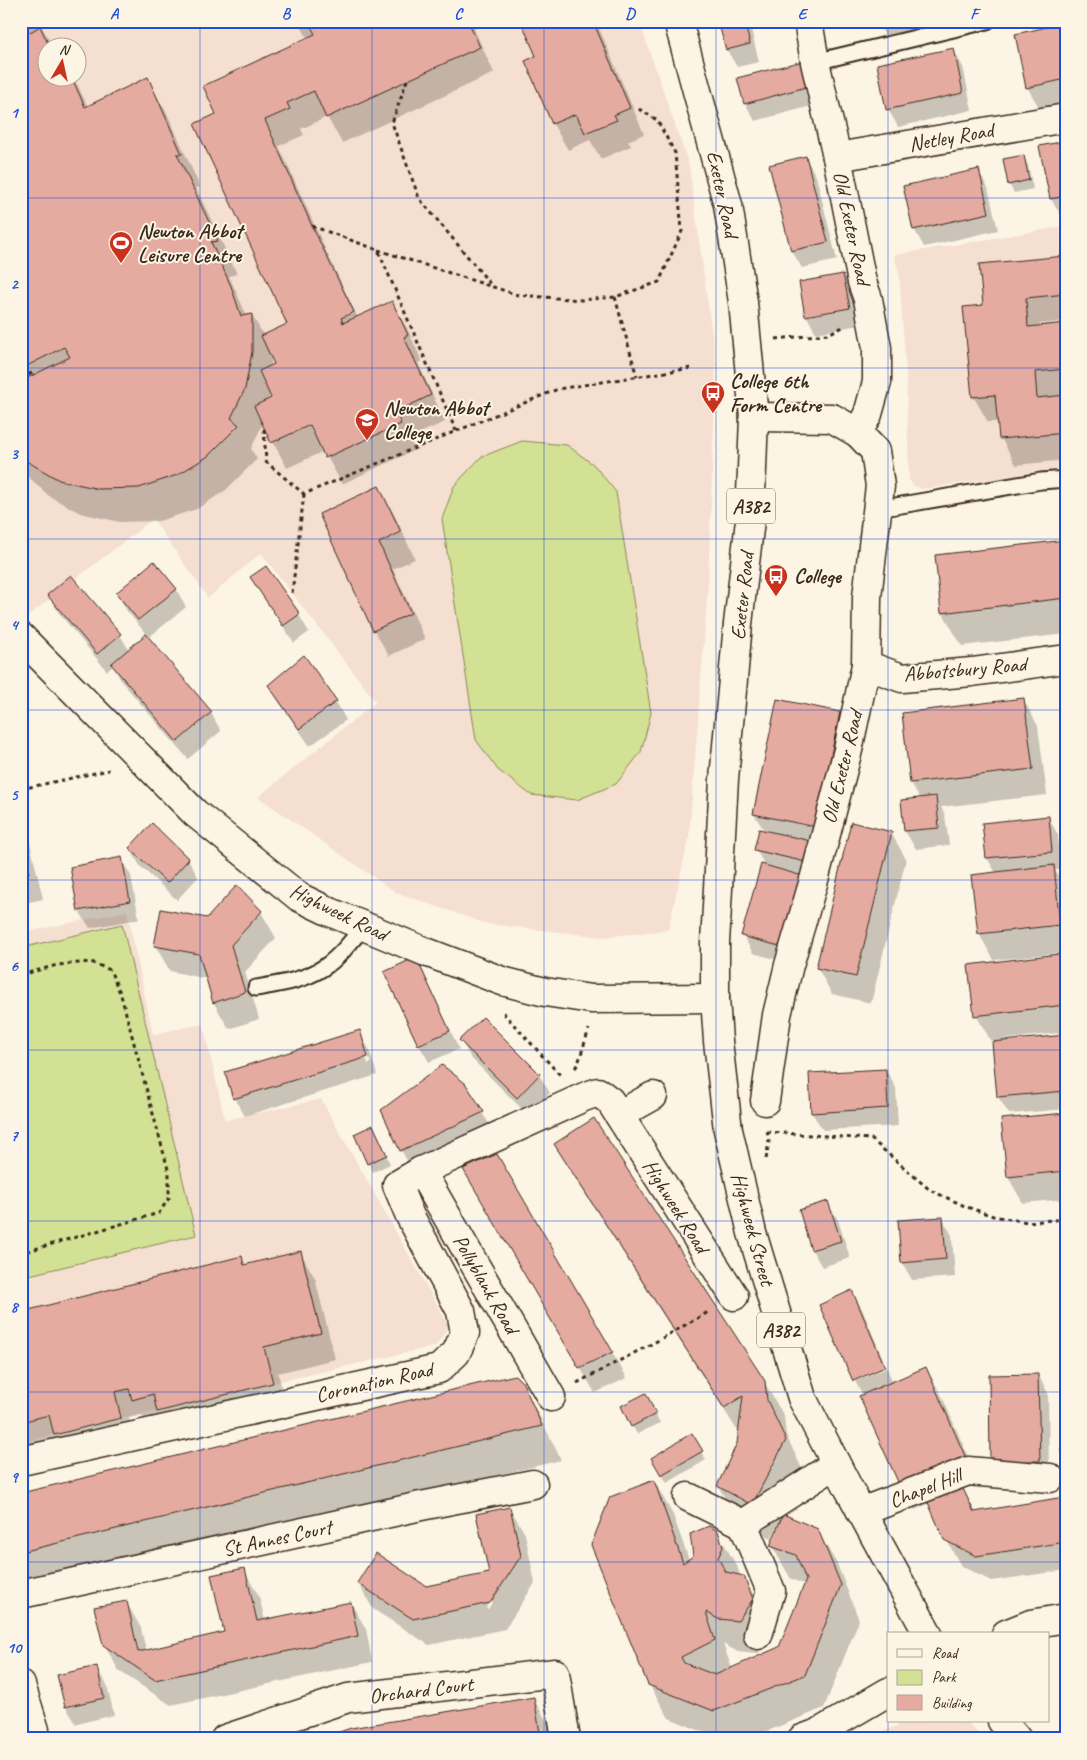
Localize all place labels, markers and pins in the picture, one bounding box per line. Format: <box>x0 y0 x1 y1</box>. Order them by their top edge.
place label: Newton Abbot Leisure Centre <box>138 218 245 268</box>
sports icon: Newton Abbot Leisure Centre <box>108 230 134 264</box>
place label: College 6th Form Centre <box>730 368 823 418</box>
bus stop icon: College 6th Form Centre <box>700 380 726 414</box>
place label: Newton Abbot College <box>384 395 491 445</box>
school or university icon: Newton Abbot College <box>354 407 380 441</box>
bus stop icon: College <box>763 563 789 597</box>
place label: College <box>794 563 843 589</box>

